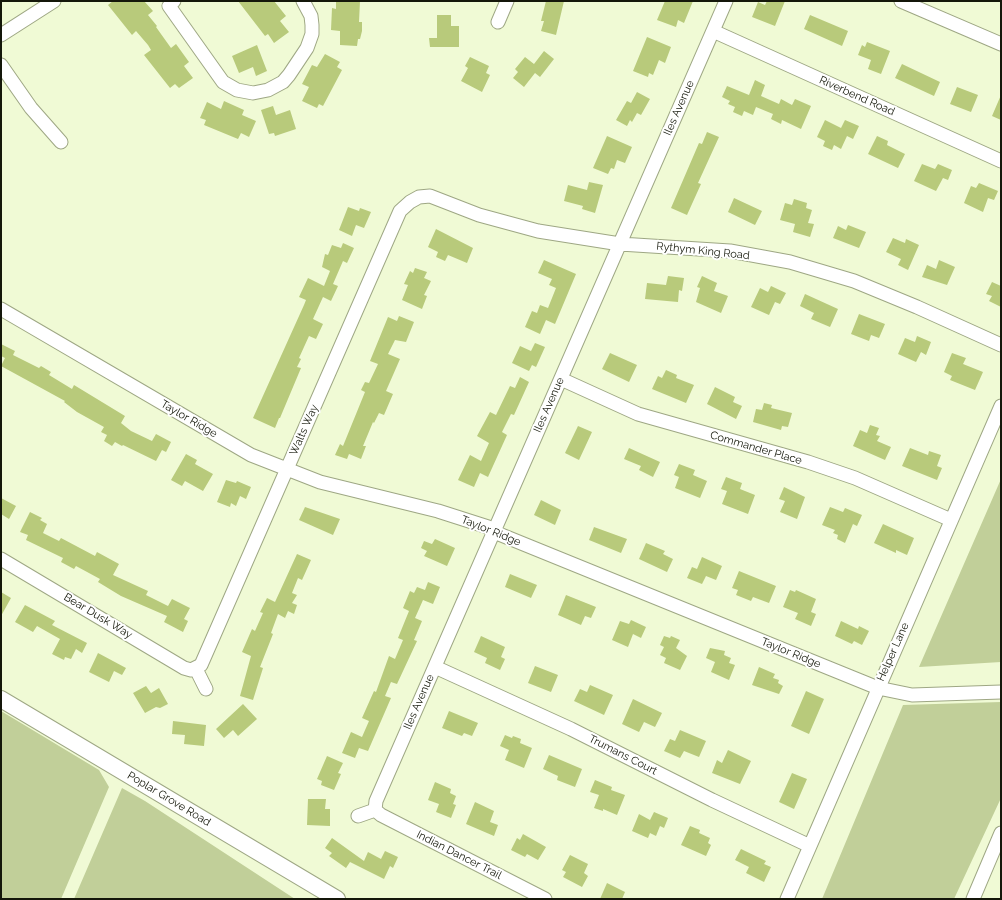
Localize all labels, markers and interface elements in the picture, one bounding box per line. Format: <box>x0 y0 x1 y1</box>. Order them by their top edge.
street label: Riverbend Road <box>817 73 897 119</box>
street label: Iles Avenue <box>661 78 697 138</box>
street label: Rythym King Road <box>656 240 750 262</box>
street label: Iles Avenue <box>531 375 567 435</box>
street label: Taylor Ridge <box>158 397 220 441</box>
street label: Walts Way <box>287 402 321 458</box>
street label: Commander Place <box>709 429 803 467</box>
street label: Taylor Ridge <box>459 513 523 549</box>
street label: Bear Dusk Way <box>61 590 135 642</box>
street label: Helper Lane <box>874 621 912 683</box>
street label: Taylor Ridge <box>759 635 823 671</box>
street label: Iles Avenue <box>401 672 437 732</box>
street label: Trumans Court <box>587 732 659 778</box>
street label: Poplar Grove Road <box>125 769 213 829</box>
street label: Indian Dancer Trail <box>414 828 504 882</box>

